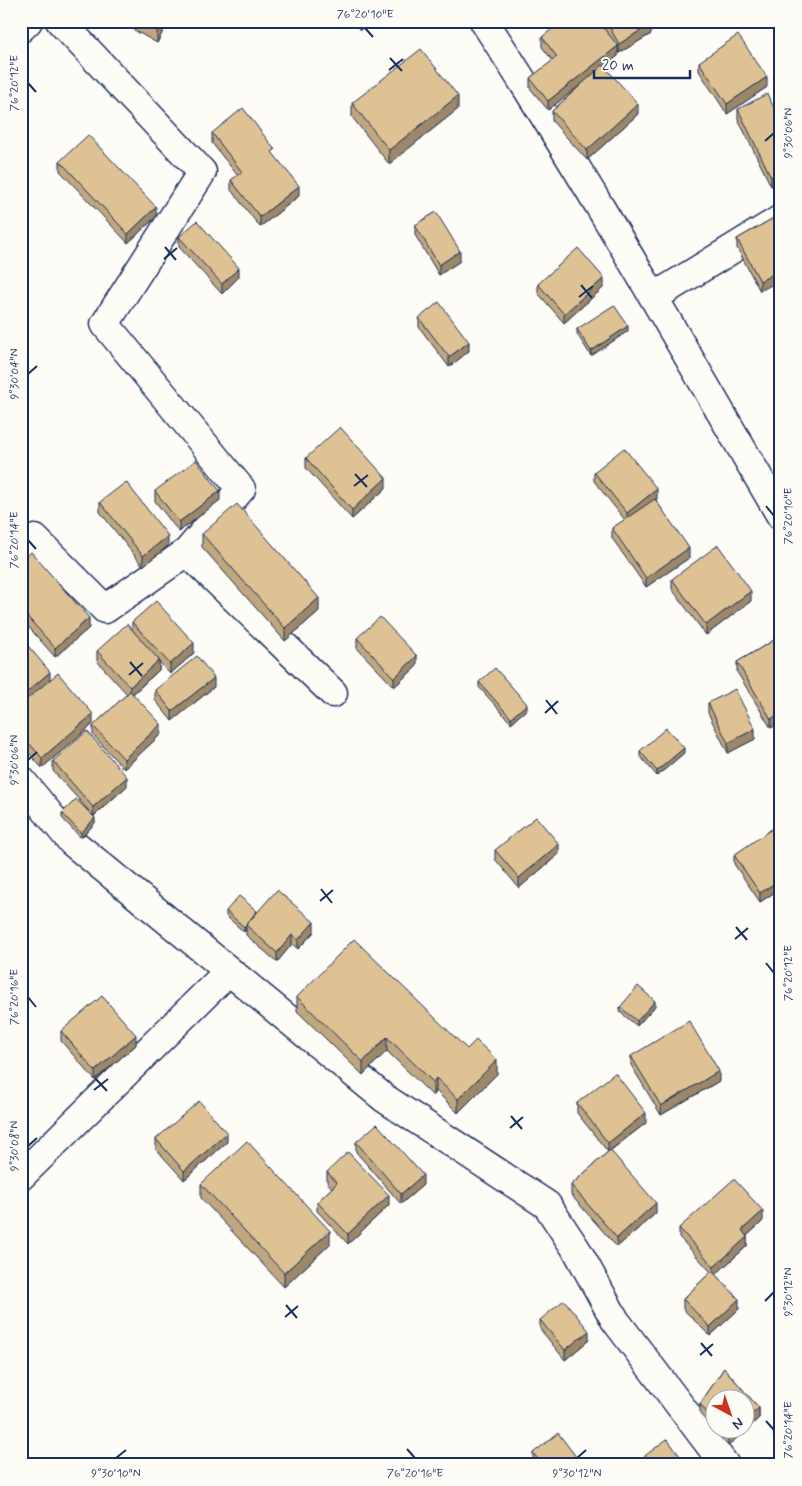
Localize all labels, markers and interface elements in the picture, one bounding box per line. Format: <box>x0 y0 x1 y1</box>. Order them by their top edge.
text: 76°20'10"E <box>337 7 393 23</box>
scale bar <box>594 48 691 80</box>
text: 76°20'12"E <box>7 55 23 111</box>
text: 20 m <box>602 56 634 76</box>
text: 9°30'06"N <box>781 108 797 158</box>
text: 9°30'04"N <box>7 348 23 400</box>
text: 76°20'10"E <box>781 488 797 544</box>
text: 76°20'14"E <box>7 511 23 569</box>
text: 9°30'06"N <box>7 735 23 785</box>
text: 76°20'12"E <box>781 945 797 1001</box>
text: 76°20'16"E <box>7 969 23 1025</box>
text: 9°30'08"N <box>7 1121 23 1171</box>
text: 9°30'12"N <box>781 1268 797 1316</box>
north arrow <box>704 1388 754 1438</box>
text: 76°20'14"E <box>781 1401 797 1459</box>
text: N <box>728 1413 747 1433</box>
text: 9°30'10"N <box>91 1466 141 1482</box>
text: 76°20'16"E <box>387 1466 443 1482</box>
text: 9°30'12"N <box>553 1466 601 1482</box>

